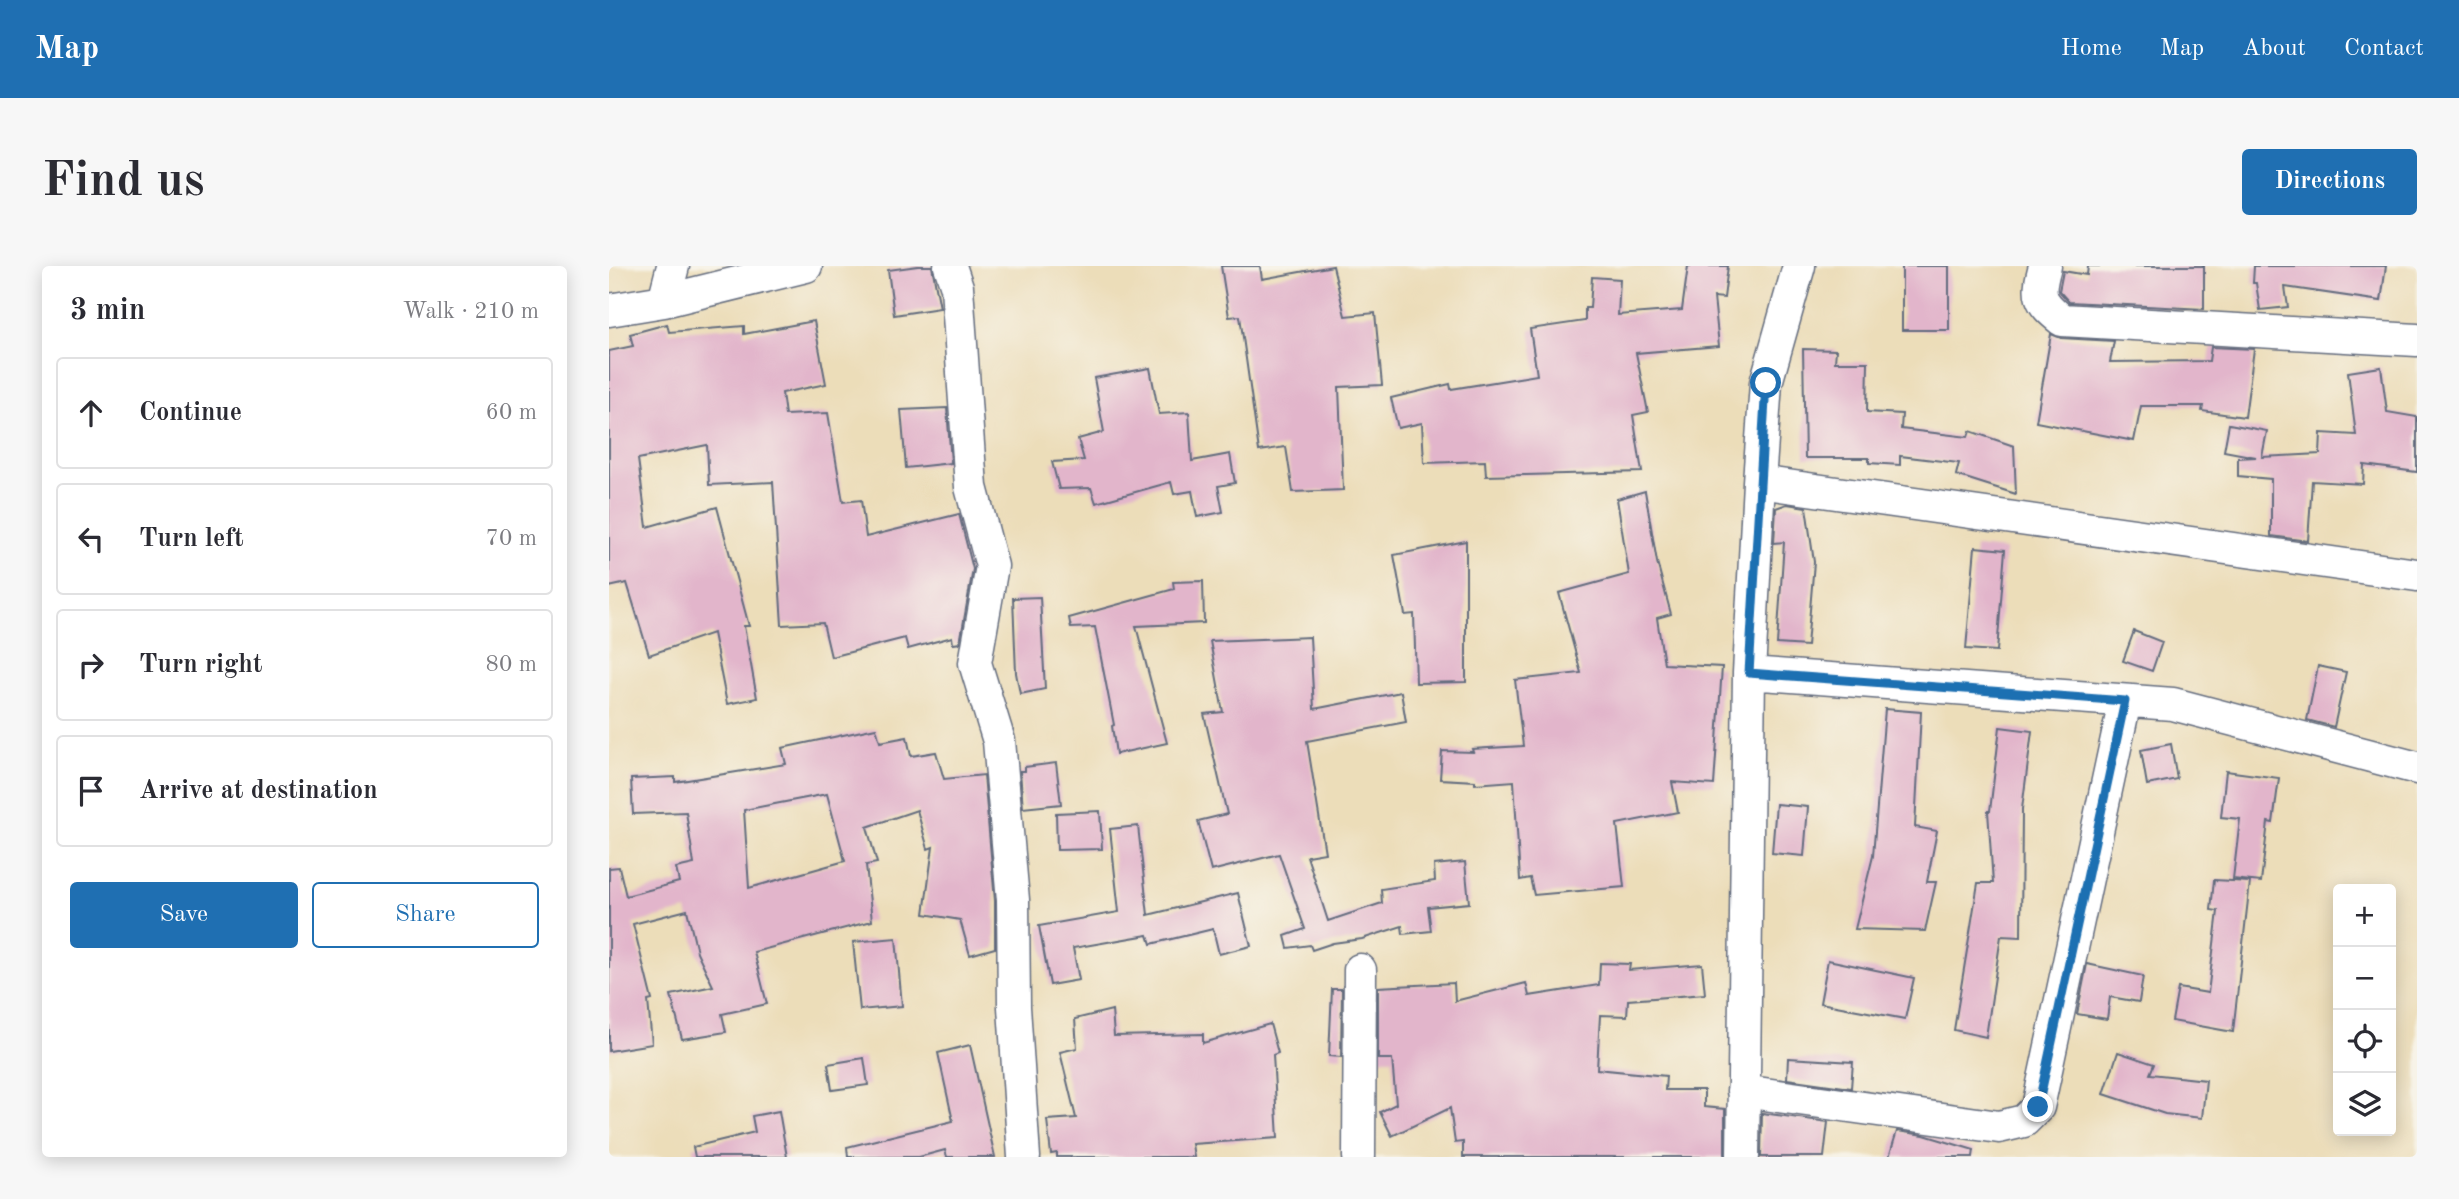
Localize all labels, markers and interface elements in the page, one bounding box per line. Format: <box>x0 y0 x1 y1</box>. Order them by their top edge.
text: Map <box>35 33 99 66</box>
text: Home <box>2061 37 2122 61</box>
text: Map <box>2160 37 2204 61</box>
text: About <box>2242 37 2306 61</box>
text: Contact <box>2344 37 2424 61</box>
button: Directions <box>2242 149 2417 215</box>
text: Find us <box>42 158 205 207</box>
text: 3 min <box>70 296 145 326</box>
text: Walk · 210 m <box>403 300 539 323</box>
route start <box>1750 367 1781 398</box>
icon: ahead <box>72 394 110 432</box>
text: Continue <box>139 400 242 426</box>
text: 60 m <box>486 401 537 424</box>
icon: left <box>72 520 110 558</box>
text: Turn left <box>139 526 244 552</box>
text: 70 m <box>486 527 537 550</box>
icon: right <box>72 646 110 684</box>
text: Turn right <box>139 652 262 678</box>
text: 80 m <box>486 653 537 676</box>
icon: arrive <box>72 772 110 810</box>
text: Arrive at destination <box>139 778 378 804</box>
button: Save <box>70 882 298 948</box>
button: Share <box>312 882 539 948</box>
map controls <box>2333 884 2396 1136</box>
button: + <box>2333 884 2396 947</box>
button: − <box>2333 947 2396 1010</box>
button: locate <box>2333 1010 2396 1073</box>
button: layers <box>2333 1073 2396 1136</box>
route end <box>2022 1091 2053 1122</box>

